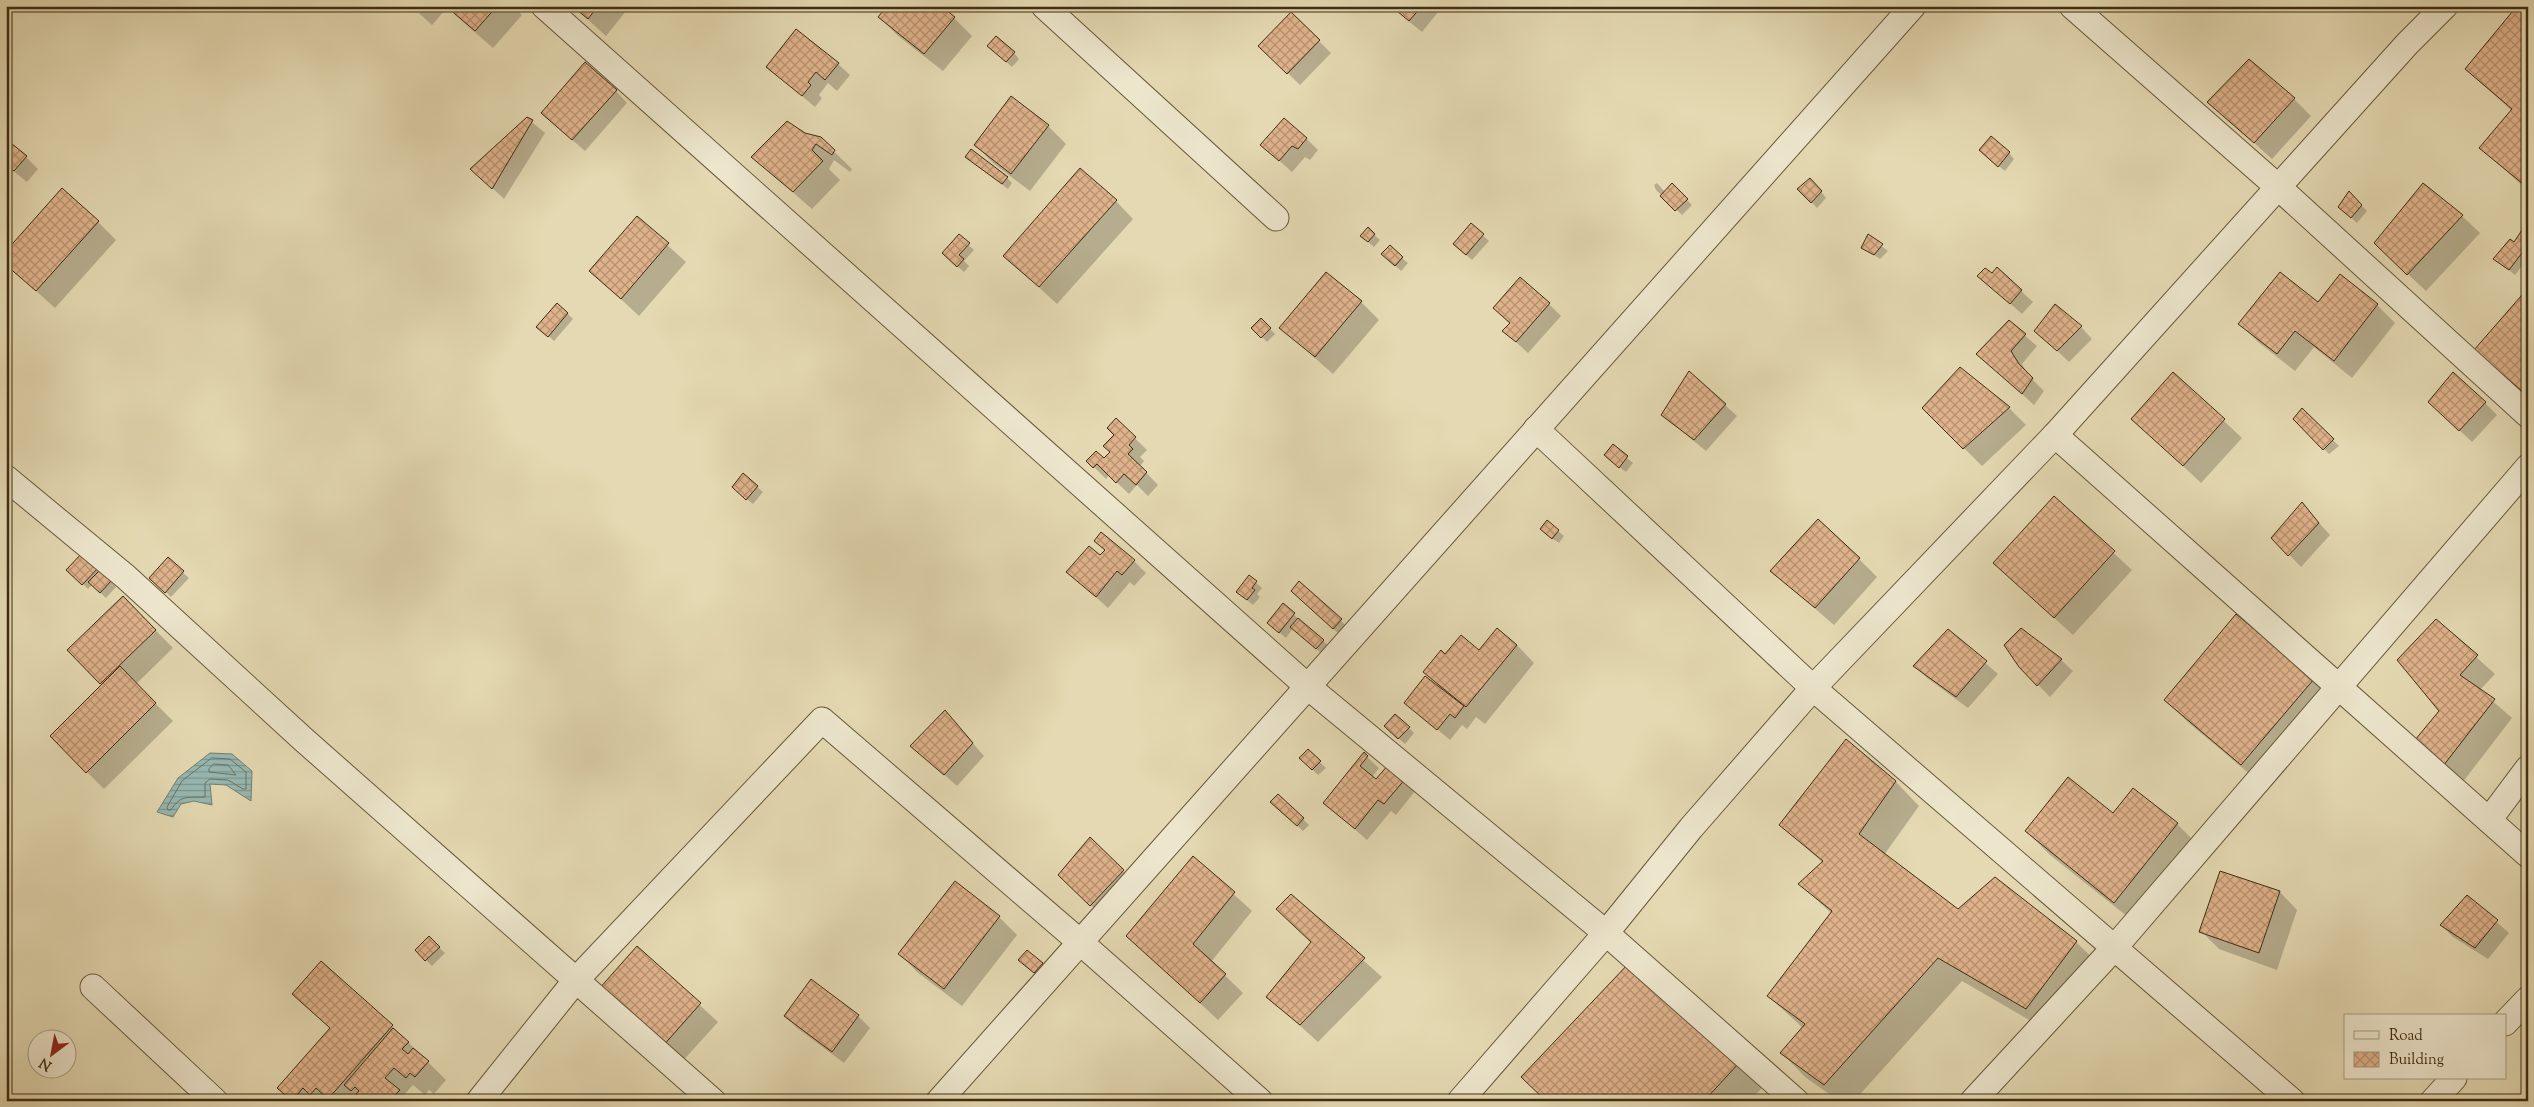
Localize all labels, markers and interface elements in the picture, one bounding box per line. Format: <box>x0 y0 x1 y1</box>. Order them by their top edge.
legend <box>2344 1014 2506 1080</box>
text: Road <box>2389 1026 2423 1047</box>
north arrow <box>28 1030 78 1080</box>
text: Building <box>2389 1050 2444 1071</box>
text: N <box>36 1052 56 1075</box>

